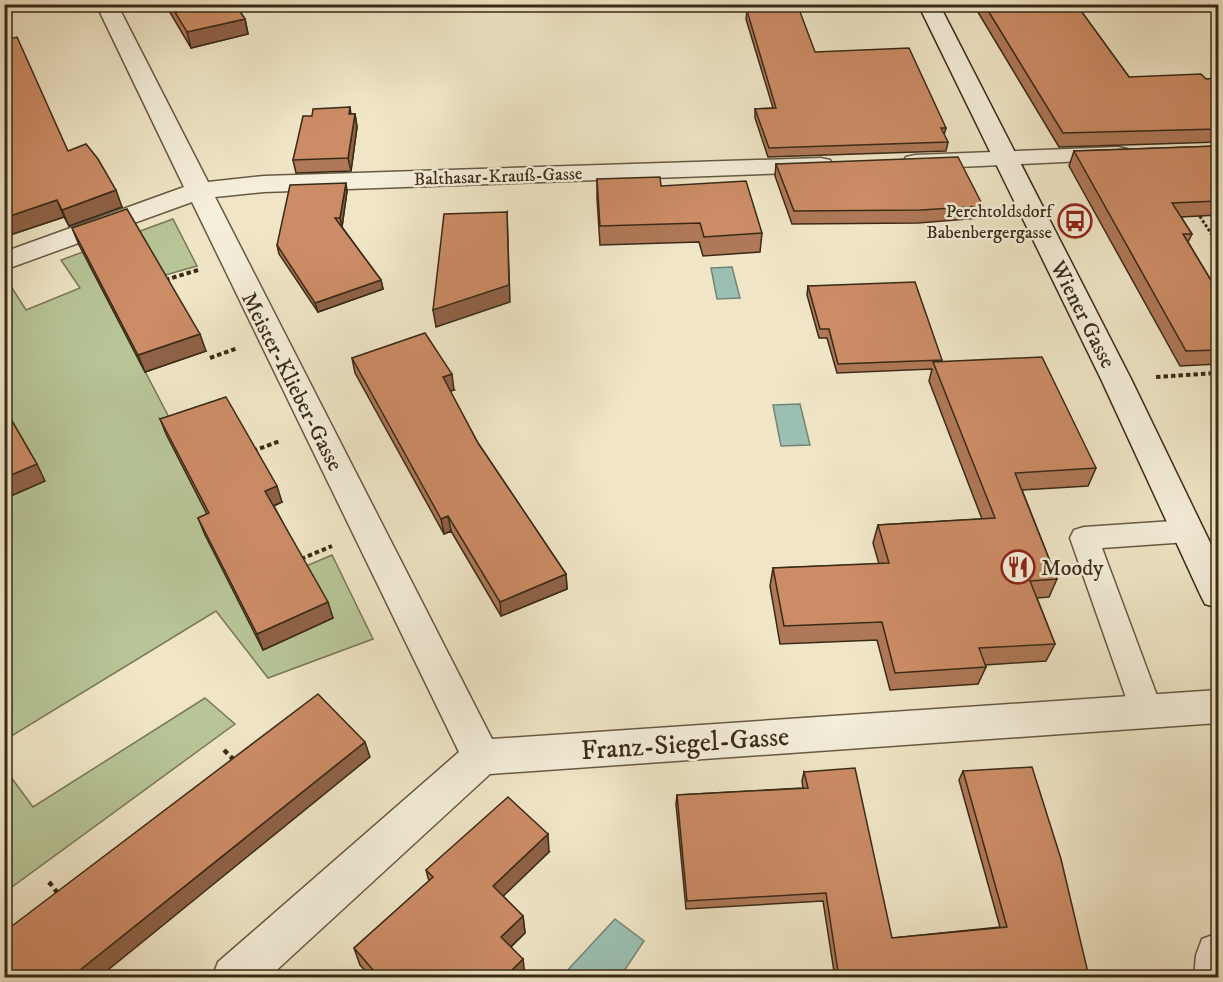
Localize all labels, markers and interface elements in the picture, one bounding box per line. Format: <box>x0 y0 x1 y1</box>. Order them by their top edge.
street label: Balthasar-Krauß-Gasse <box>413 163 583 191</box>
place label: Perchtoldsdorf Babenbergergasse <box>926 201 1055 244</box>
bus stop icon: Perchtoldsdorf Babenbergergasse <box>1057 203 1093 239</box>
street label: Wiener Gasse <box>1044 256 1121 373</box>
street label: Meister-Klieber-Gasse <box>235 288 348 476</box>
restaurant icon: Moody <box>1000 549 1036 585</box>
place label: Moody <box>1041 555 1104 582</box>
street label: Franz-Siegel-Gasse <box>580 720 790 768</box>

